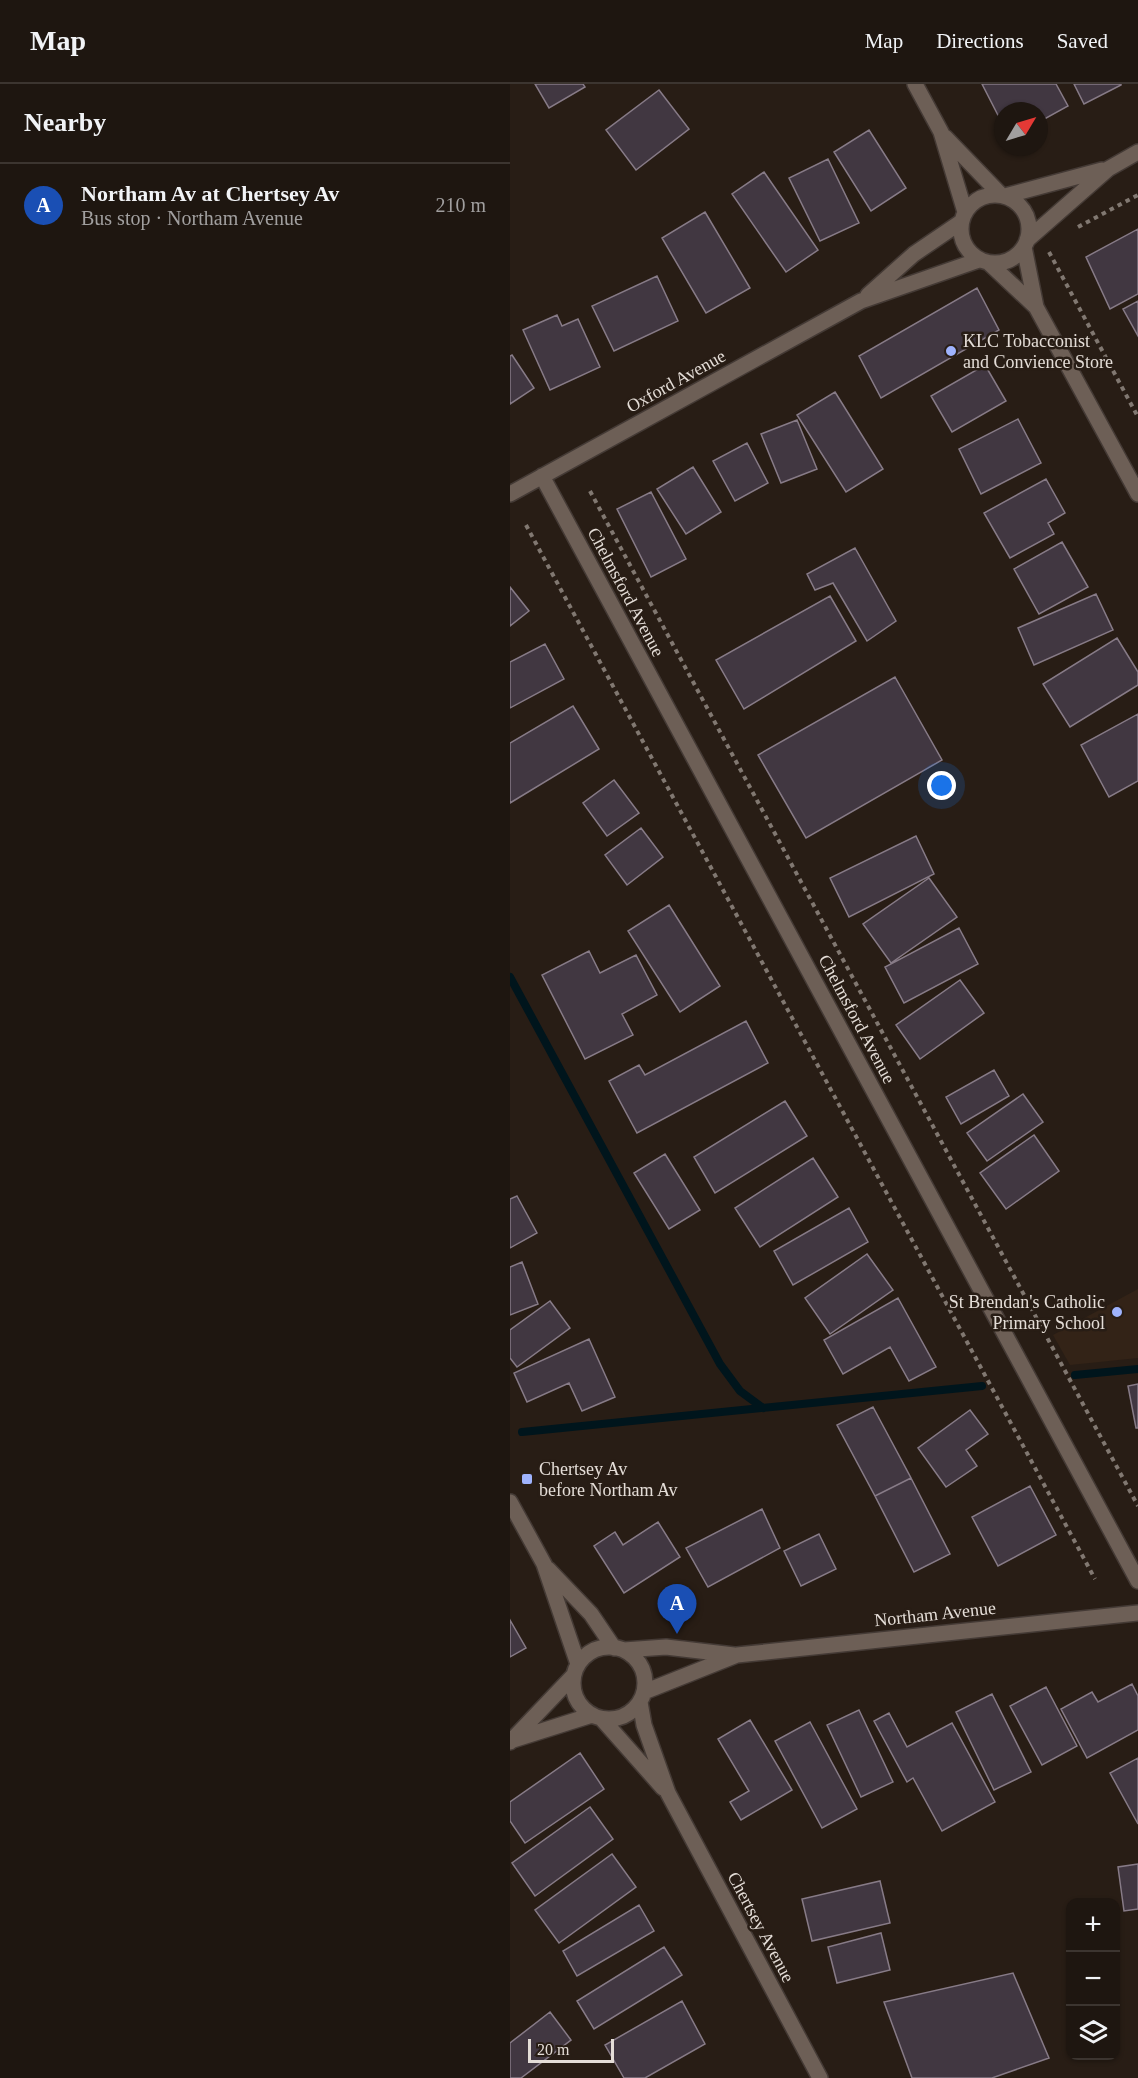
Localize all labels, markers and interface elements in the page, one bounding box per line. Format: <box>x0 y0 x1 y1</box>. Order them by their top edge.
text: Map <box>30 25 86 56</box>
text: Map <box>865 29 903 53</box>
text: Directions <box>936 29 1024 53</box>
text: Saved <box>1057 29 1108 53</box>
north arrow <box>994 102 1048 156</box>
text: Nearby <box>24 108 106 137</box>
text: Northam Av at Chertsey Av <box>81 181 339 206</box>
text: A <box>36 194 51 216</box>
text: 210 m <box>435 194 486 216</box>
text: Bus stop · Northam Avenue <box>81 207 303 229</box>
place label: KLC Tobacconist and Convience Store <box>963 331 1113 372</box>
marker: KLC Tobacconist and Convience Store <box>944 344 958 358</box>
street label: Oxford Avenue <box>623 346 729 416</box>
street label: Chelmsford Avenue <box>584 524 668 660</box>
your location <box>927 771 956 800</box>
street label: Chelmsford Avenue <box>815 951 899 1087</box>
place label: St Brendan's Catholic Primary School <box>949 1292 1105 1333</box>
marker: St Brendan's Catholic Primary School <box>1110 1305 1124 1319</box>
place label: Chertsey Av before Northam Av <box>539 1459 678 1500</box>
marker: Chertsey Av before Northam Av <box>520 1472 534 1486</box>
pin: A <box>658 1584 696 1634</box>
street label: Northam Avenue <box>873 1598 997 1630</box>
street label: Chertsey Avenue <box>723 1868 799 1986</box>
map controls <box>1066 1898 1120 2060</box>
button: + <box>1066 1898 1120 1952</box>
button: − <box>1066 1952 1120 2006</box>
button: layers <box>1066 2006 1120 2060</box>
scale bar <box>528 2036 614 2064</box>
text: 20 m <box>537 2041 569 2058</box>

